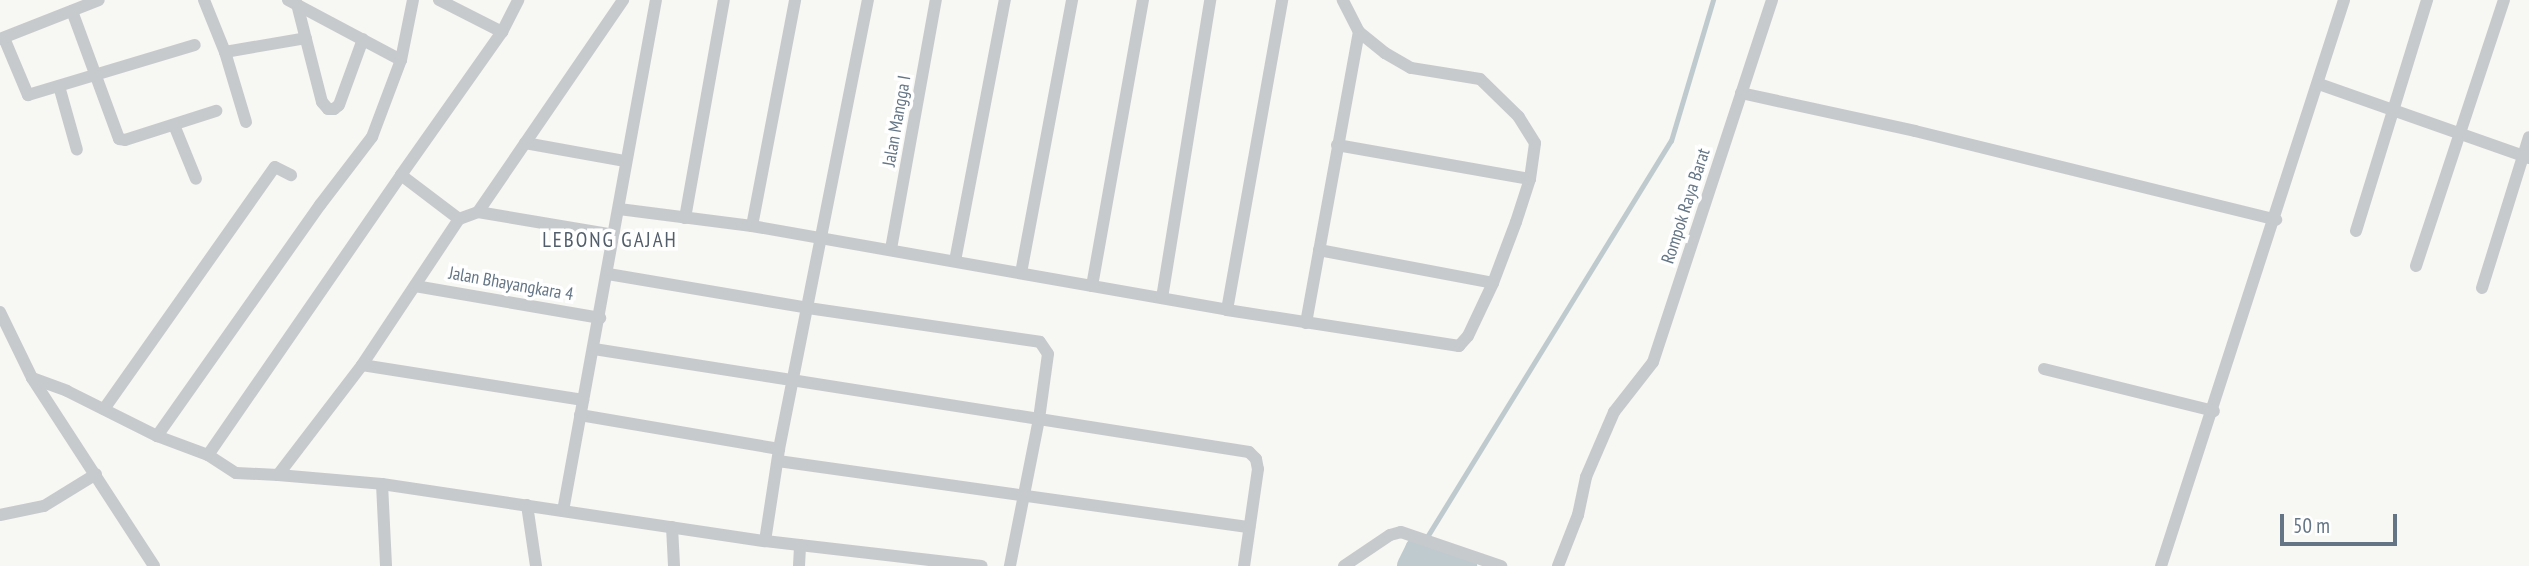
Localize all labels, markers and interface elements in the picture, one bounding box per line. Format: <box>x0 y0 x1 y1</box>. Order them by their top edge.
street label: Jalan Mangga I <box>878 74 916 168</box>
street label: Rompok Raya Barat <box>1657 145 1715 267</box>
district label: LEBONG GAJAH <box>544 227 676 253</box>
street label: Jalan Bhayangkara 4 <box>447 262 575 306</box>
scale bar <box>2284 500 2401 544</box>
text: 50 m <box>2293 512 2330 539</box>

